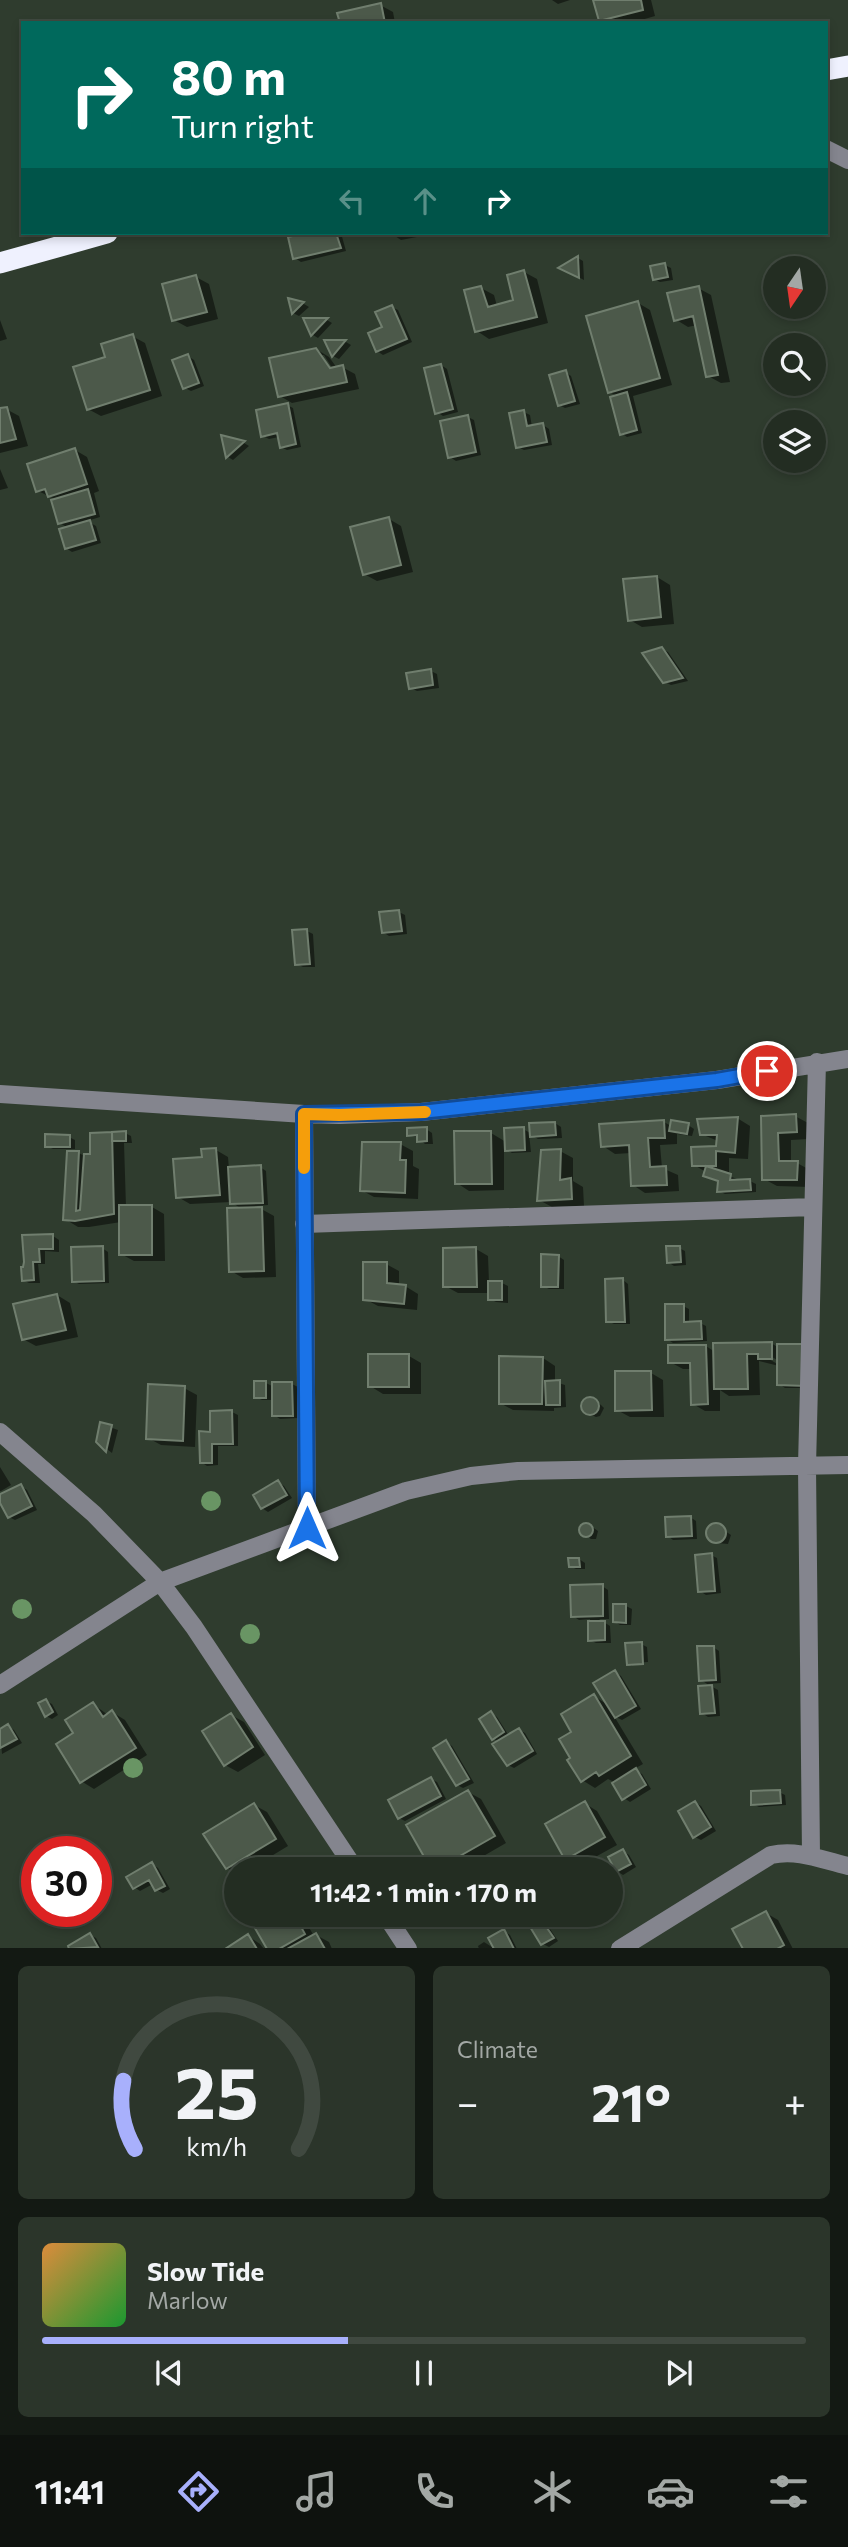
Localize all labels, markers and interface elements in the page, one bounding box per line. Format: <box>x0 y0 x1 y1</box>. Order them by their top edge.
text: 80 m <box>171 45 286 105</box>
icon: right <box>56 49 147 140</box>
text: Turn right <box>171 105 314 145</box>
icon: left <box>333 182 371 220</box>
icon: ahead <box>406 182 444 220</box>
icon: right <box>479 182 517 220</box>
north arrow <box>763 256 826 318</box>
map controls <box>763 256 826 473</box>
button: search <box>763 333 826 396</box>
button: layers <box>763 410 826 473</box>
pin <box>737 1041 797 1101</box>
icon: arrive <box>748 1052 786 1090</box>
position arrow <box>270 1491 344 1565</box>
speed limit sign: 30 <box>21 1836 112 1927</box>
text: 11:42 · 1 min · 170 m <box>310 1876 537 1907</box>
text: Climate <box>457 2035 538 2063</box>
text: 25 <box>175 2045 258 2134</box>
text: 21° <box>591 2069 671 2133</box>
text: − <box>457 2078 479 2125</box>
text: + <box>784 2078 806 2125</box>
text: km/h <box>186 2130 247 2160</box>
text: Slow Tide <box>147 2255 264 2286</box>
text: Marlow <box>147 2286 228 2314</box>
icon: previous <box>150 2354 188 2392</box>
icon: pause <box>405 2354 443 2392</box>
icon: next <box>660 2354 698 2392</box>
icon: directions <box>174 2467 223 2516</box>
icon: music <box>292 2467 341 2516</box>
icon: phone <box>410 2467 459 2516</box>
icon: climate <box>528 2467 577 2516</box>
icon: car <box>646 2467 695 2516</box>
icon: filters <box>764 2467 813 2516</box>
text: 11:41 <box>35 2471 105 2511</box>

